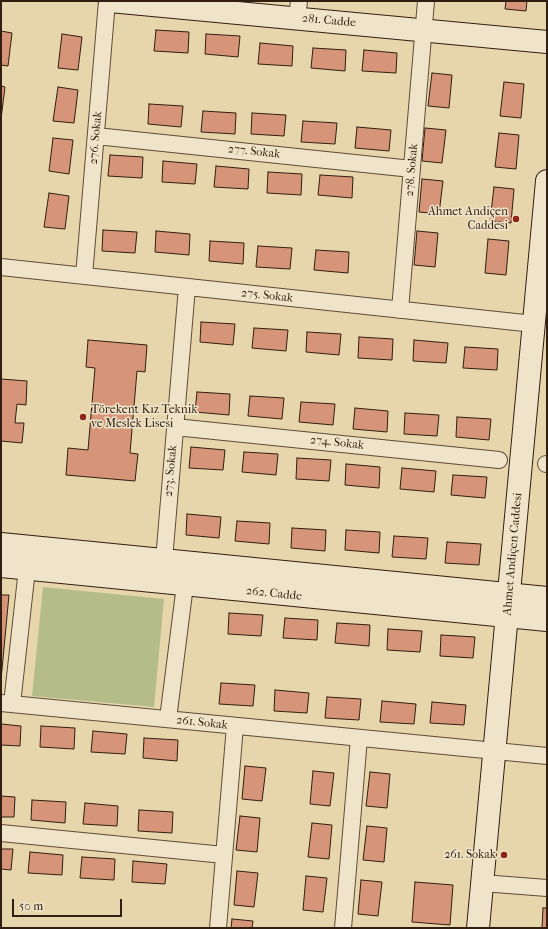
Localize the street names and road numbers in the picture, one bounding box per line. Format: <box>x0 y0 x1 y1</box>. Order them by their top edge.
street label: 281. Cadde <box>301 11 357 31</box>
street label: 276. Sokak <box>86 111 106 165</box>
street label: 277. Sokak <box>227 142 281 162</box>
street label: 278. Sokak <box>403 143 421 197</box>
street label: 275. Sokak <box>240 286 294 306</box>
street label: 274. Sokak <box>309 433 365 453</box>
street label: 273. Sokak <box>162 445 180 497</box>
street label: Ahmet Andiçen Caddesi <box>500 492 526 616</box>
street label: 262. Cadde <box>245 584 303 604</box>
street label: 261. Sokak <box>175 713 229 733</box>

